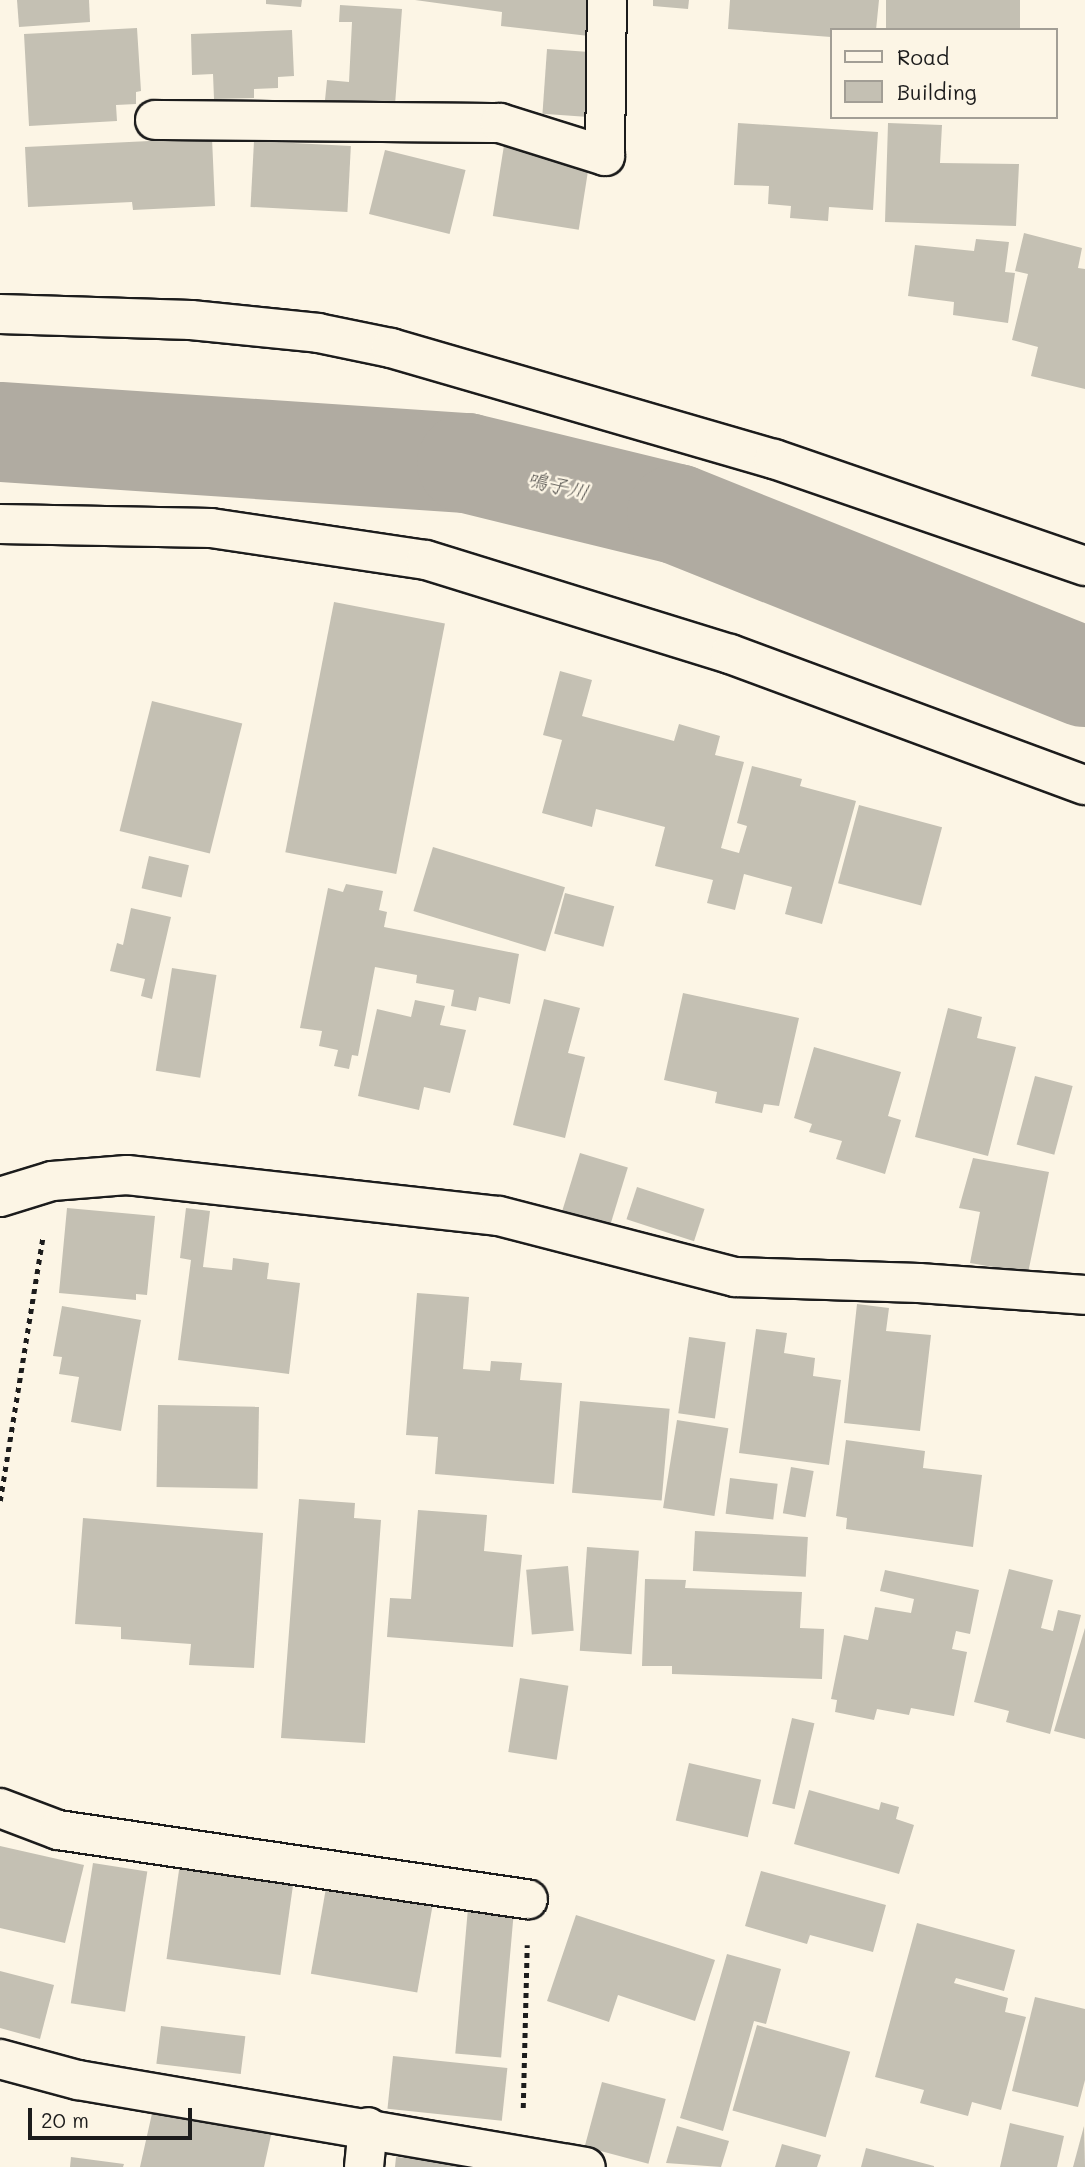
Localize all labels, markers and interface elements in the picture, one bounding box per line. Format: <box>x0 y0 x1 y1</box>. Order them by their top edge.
legend <box>830 28 1057 119</box>
text: Road <box>897 43 949 70</box>
text: Building <box>897 78 977 105</box>
water label: 鳴子川 <box>524 465 592 505</box>
scale bar <box>32 2094 196 2138</box>
text: 20 m <box>41 2106 89 2133</box>

